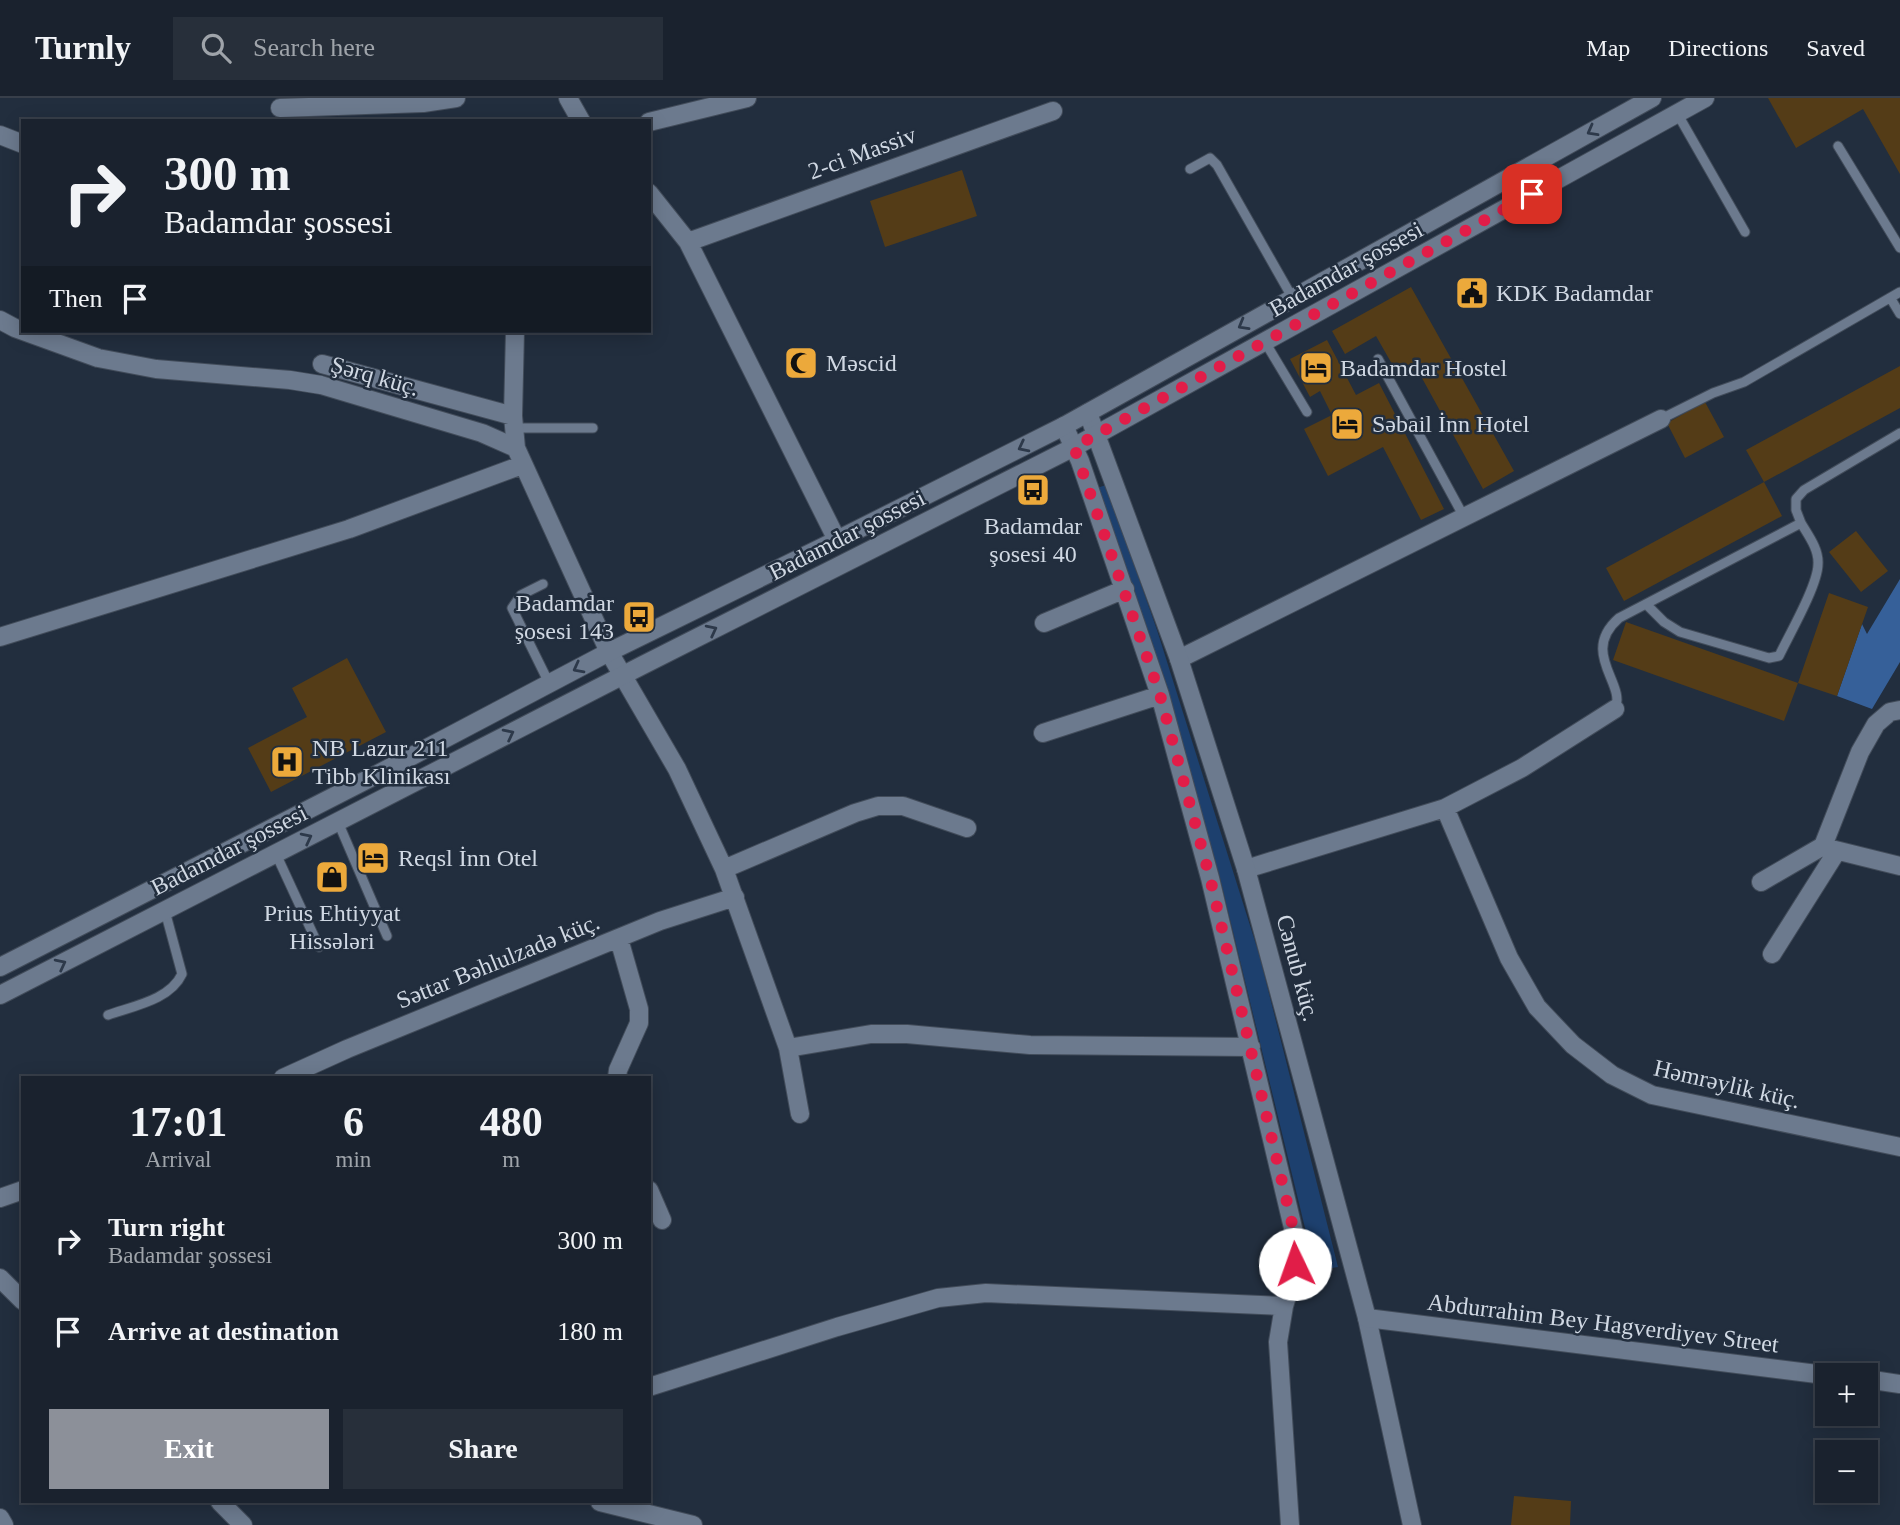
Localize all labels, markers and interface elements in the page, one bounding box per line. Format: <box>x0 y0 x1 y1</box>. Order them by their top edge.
search box <box>173 17 663 80</box>
icon: search <box>197 29 235 67</box>
text: Turnly <box>35 30 131 66</box>
text: Search here <box>253 33 375 62</box>
text: Map <box>1586 35 1630 61</box>
text: Directions <box>1668 35 1768 61</box>
text: Saved <box>1806 35 1865 61</box>
street label: 2-ci Massiv <box>805 122 919 184</box>
one-way arrow <box>1587 123 1600 136</box>
text: 300 m <box>164 146 291 201</box>
icon: right <box>49 147 140 238</box>
pin <box>1502 164 1562 224</box>
icon: arrive <box>1513 175 1551 213</box>
text: Badamdar şossesi <box>164 204 392 240</box>
street label: Badamdar şossesi <box>1265 216 1428 322</box>
public building icon: KDK Badamdar <box>1453 274 1491 312</box>
icon: arrive <box>116 280 154 318</box>
place label: KDK Badamdar <box>1496 280 1653 306</box>
text: Then <box>49 284 102 313</box>
one-way arrow <box>1238 316 1251 329</box>
mosque icon: Məscid <box>782 344 820 382</box>
hotel icon: Badamdar Hostel <box>1297 349 1335 387</box>
place label: Məscid <box>826 350 897 376</box>
street label: Şərq küç. <box>328 351 422 401</box>
place label: Badamdar Hostel <box>1340 355 1508 381</box>
hotel icon: Səbail İnn Hotel <box>1328 405 1366 443</box>
place label: Səbail İnn Hotel <box>1372 411 1530 437</box>
one-way arrow <box>1018 438 1030 452</box>
bus stop icon: Badamdar şosesi 40 <box>1014 471 1052 509</box>
street label: Badamdar şossesi <box>765 484 930 585</box>
place label: Badamdar şosesi 40 <box>984 513 1082 567</box>
place label: Badamdar şosesi 143 <box>515 590 614 644</box>
bus stop icon: Badamdar şosesi 143 <box>620 598 658 636</box>
one-way arrow <box>705 625 717 639</box>
one-way arrow <box>573 659 585 673</box>
one-way arrow <box>502 729 514 743</box>
place label: NB Lazur 211 Tibb Klinikası <box>312 735 451 789</box>
hospital icon: NB Lazur 211 Tibb Klinikası <box>268 743 306 781</box>
street label: Badamdar şossesi <box>147 799 312 900</box>
one-way arrow <box>300 833 312 847</box>
hotel icon: Reqsl İnn Otel <box>354 839 392 877</box>
place label: Reqsl İnn Otel <box>398 845 538 871</box>
shop icon: Prius Ehtiyyat Hissәlәri <box>313 858 351 896</box>
place label: Prius Ehtiyyat Hissәlәri <box>264 900 401 954</box>
street label: Səttar Bəhlulzadə küç. <box>393 908 603 1014</box>
street label: Cənub küç. <box>1271 912 1325 1024</box>
one-way arrow <box>54 959 66 973</box>
street label: Həmrəylik küç. <box>1651 1055 1803 1113</box>
text: 17:01 <box>129 1099 227 1145</box>
text: 6 <box>343 1099 364 1145</box>
text: 480 <box>480 1099 543 1145</box>
text: Arrival <box>145 1147 212 1172</box>
text: min <box>336 1147 371 1172</box>
text: m <box>502 1147 520 1172</box>
text: Turn right <box>108 1213 225 1242</box>
icon: right <box>49 1222 87 1260</box>
text: 300 m <box>557 1226 623 1255</box>
position arrow <box>1258 1227 1332 1301</box>
text: Badamdar şossesi <box>108 1243 272 1268</box>
street label: Abdurrahim Bey Hagverdiyev Street <box>1426 1289 1781 1358</box>
icon: arrive <box>49 1313 87 1351</box>
text: Arrive at destination <box>108 1317 339 1346</box>
text: 180 m <box>557 1317 623 1346</box>
map controls <box>1815 1363 1878 1503</box>
button: + <box>1815 1363 1878 1426</box>
button: Exit <box>49 1409 329 1489</box>
button: Share <box>343 1409 623 1489</box>
button: − <box>1815 1440 1878 1503</box>

